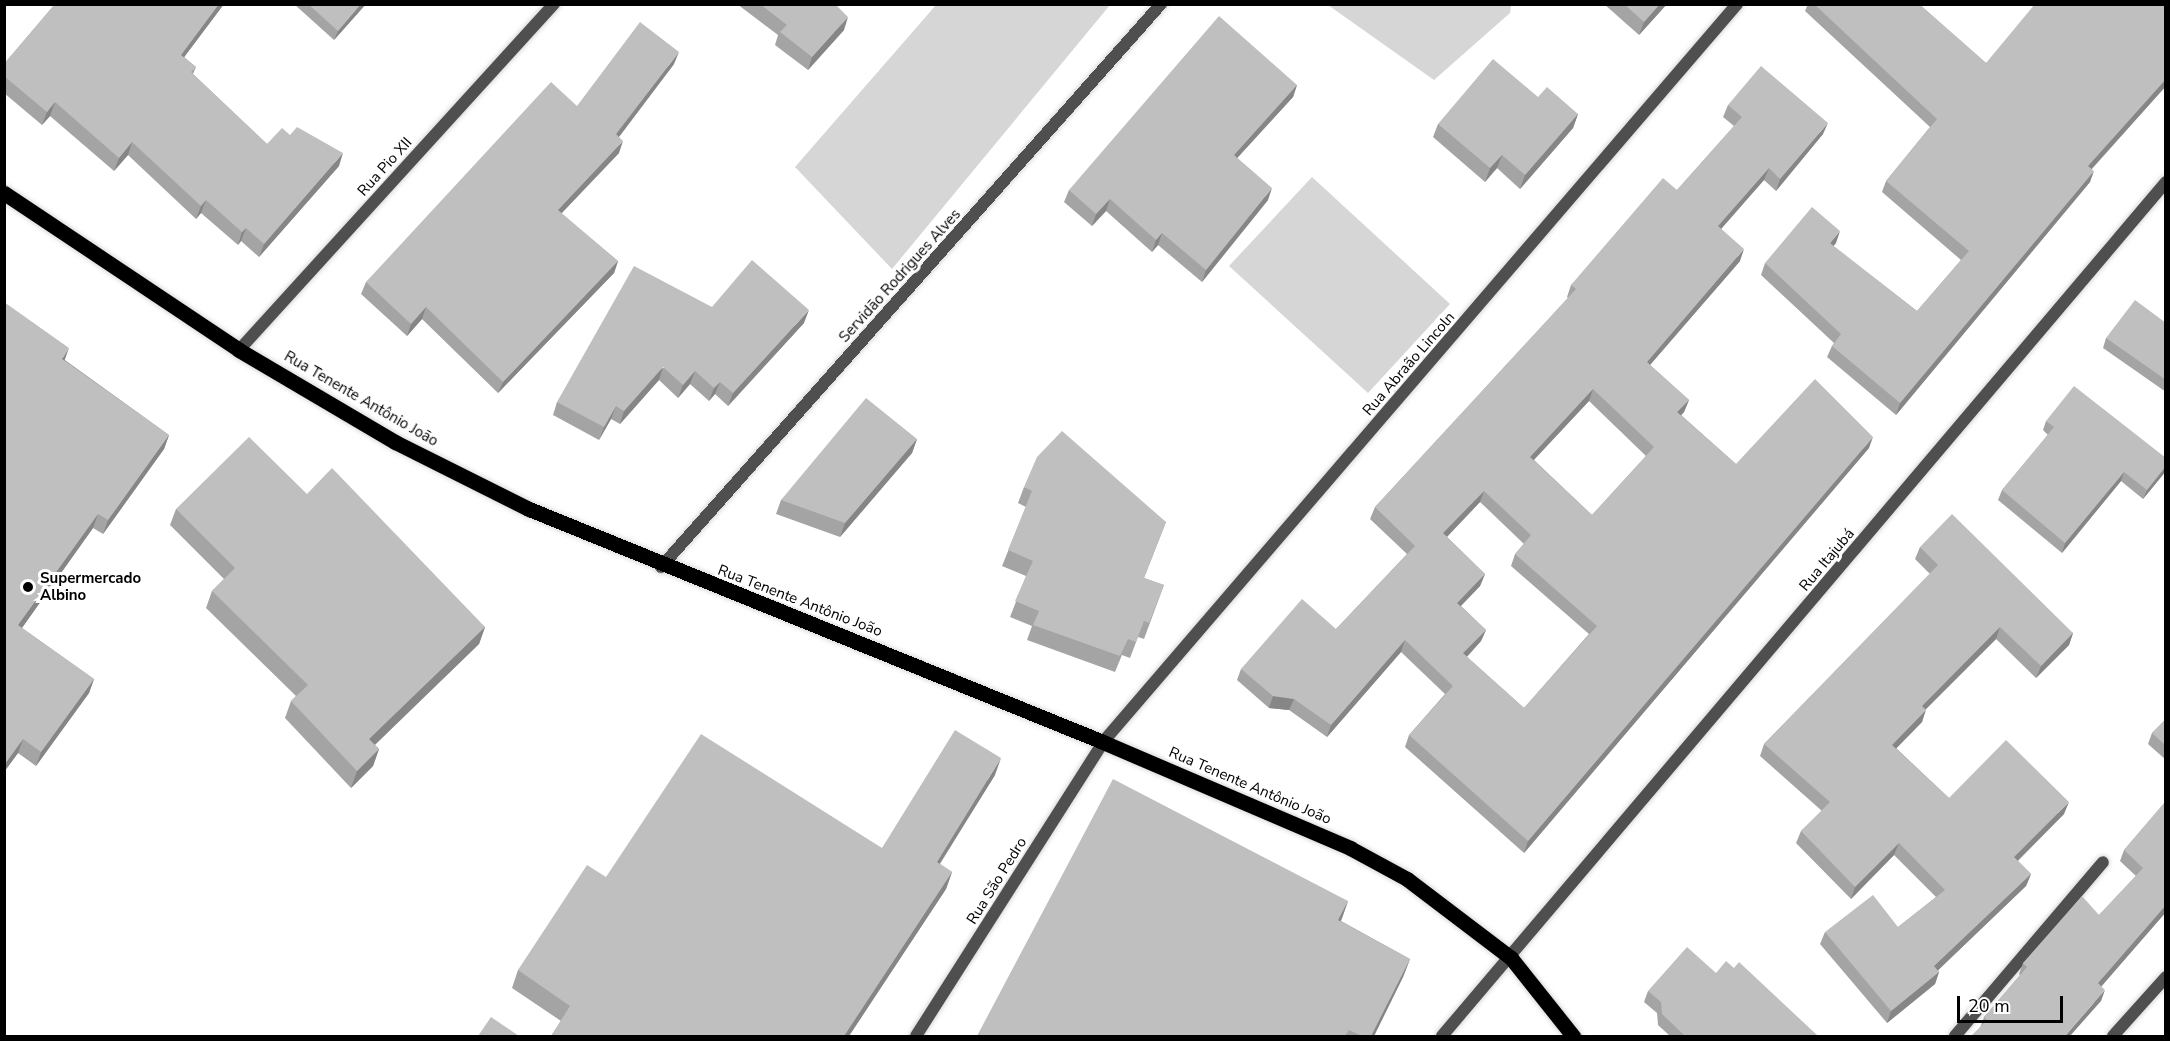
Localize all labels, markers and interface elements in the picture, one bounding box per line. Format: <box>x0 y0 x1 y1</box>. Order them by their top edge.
street label: Rua Pio XII <box>354 134 416 200</box>
street label: Servidão Rodrigues Alves <box>835 206 965 346</box>
street label: Rua Abraão Lincoln <box>1359 308 1459 420</box>
street label: Rua Tenente Antônio João <box>281 348 441 450</box>
street label: Rua Itajubá <box>1796 525 1858 595</box>
street label: Rua Tenente Antônio João <box>715 561 885 641</box>
place label: Supermercado Albino <box>40 569 141 604</box>
marker: Supermercado Albino <box>21 580 35 594</box>
street label: Rua Tenente Antônio João <box>1166 744 1334 828</box>
street label: Rua São Pedro <box>963 834 1031 928</box>
scale bar <box>1960 984 2066 1022</box>
text: 20 m <box>1968 994 2010 1018</box>

